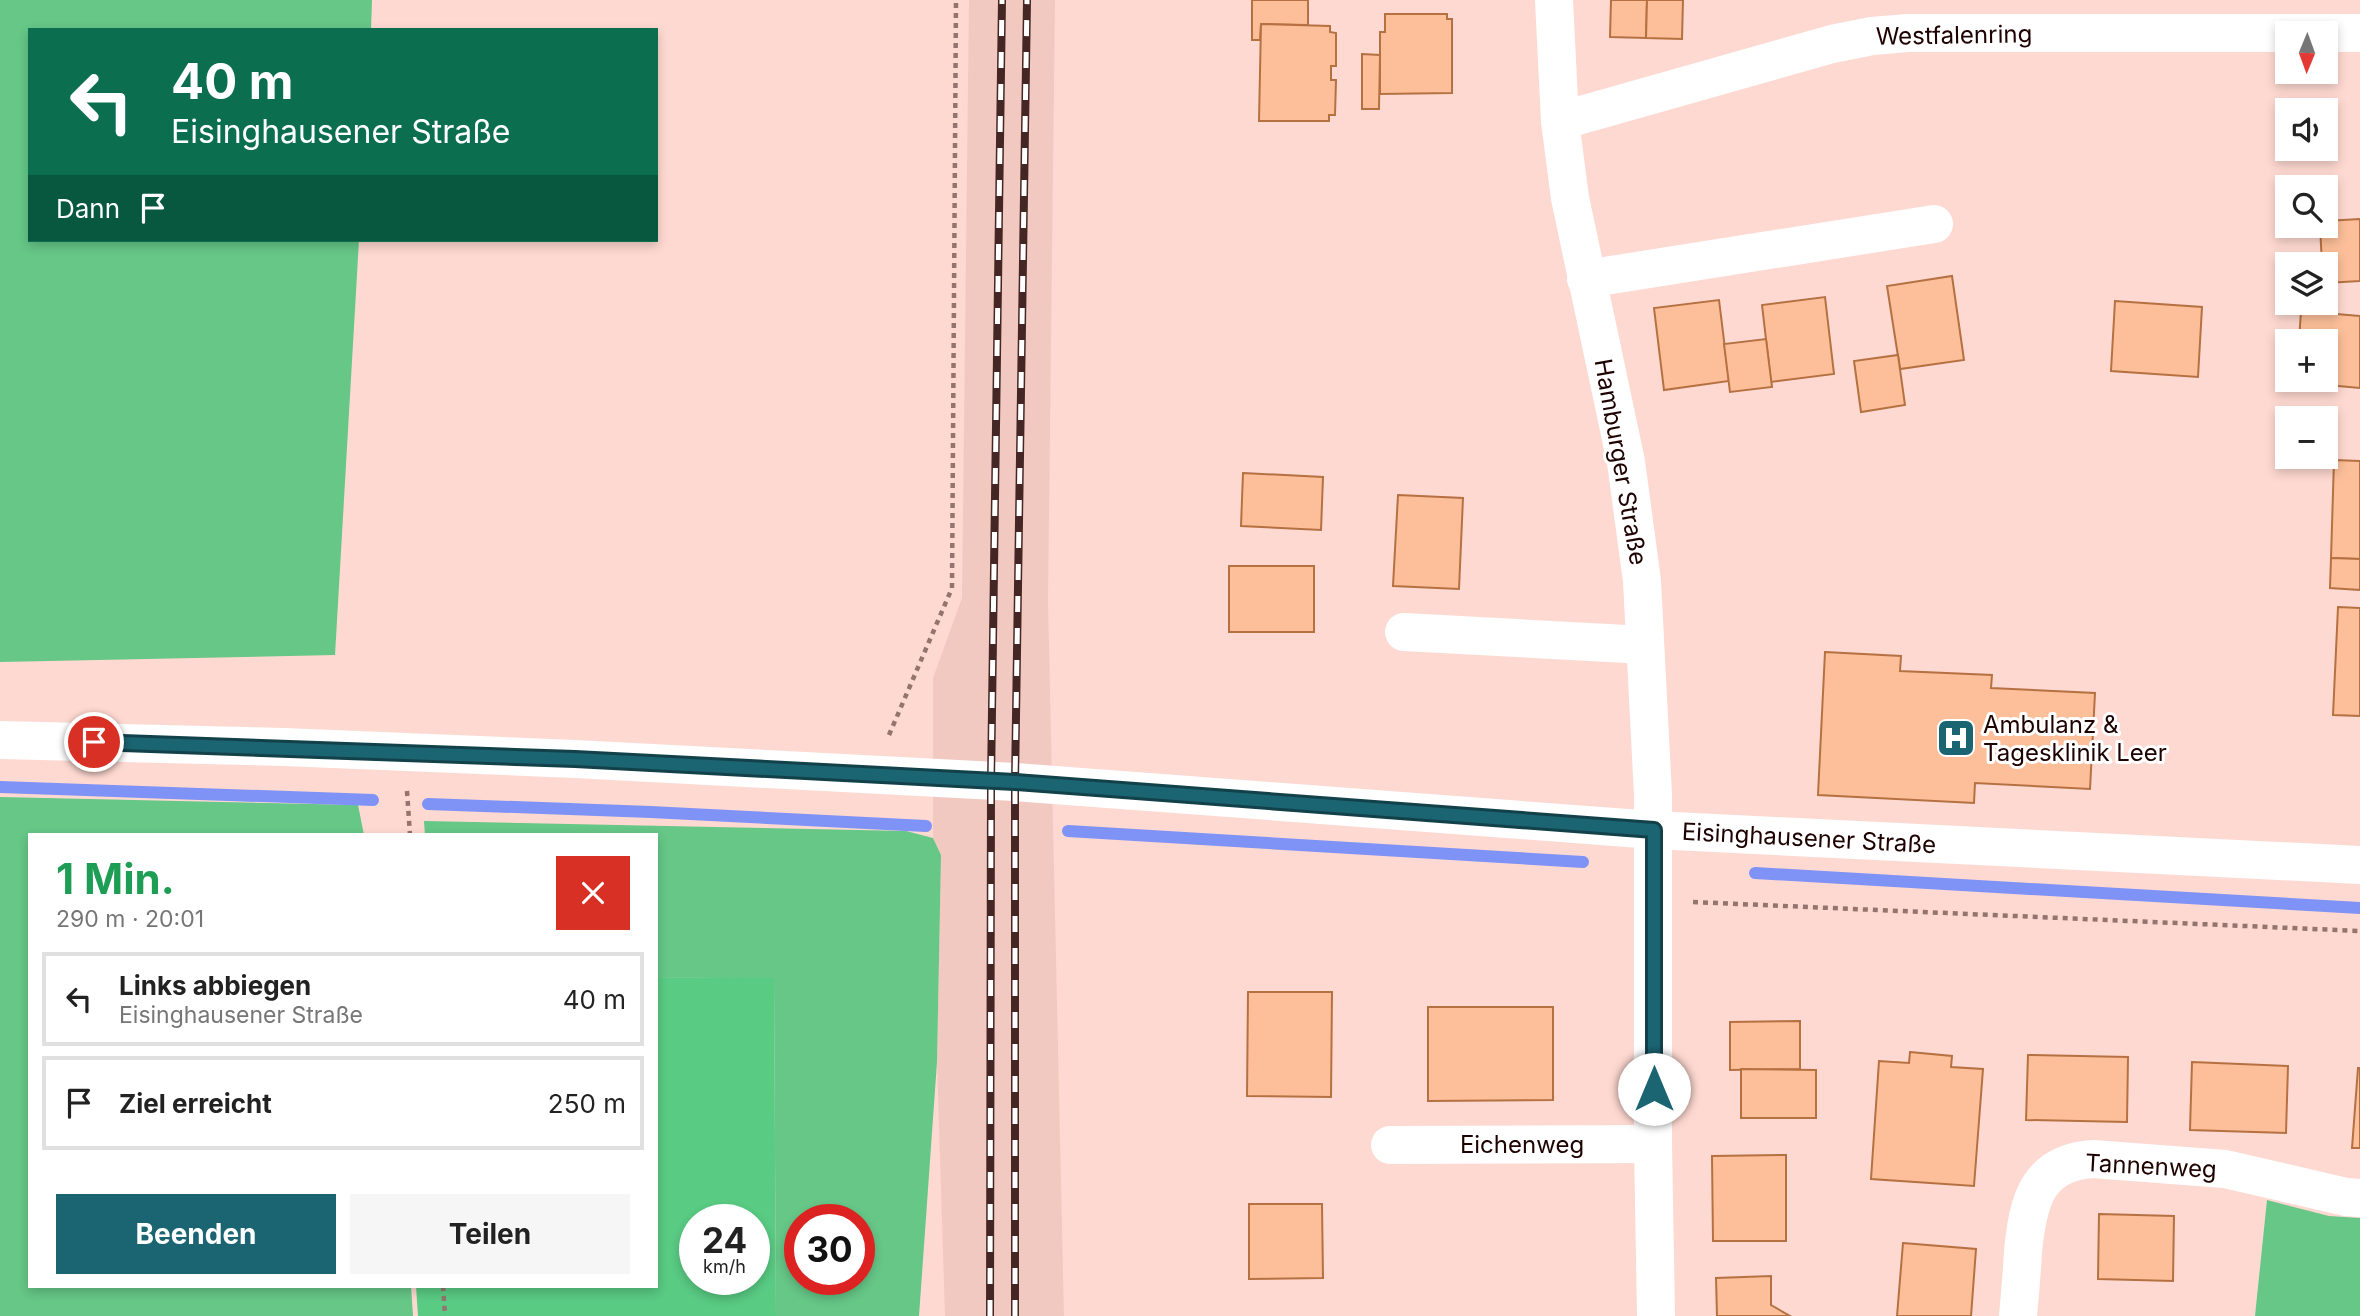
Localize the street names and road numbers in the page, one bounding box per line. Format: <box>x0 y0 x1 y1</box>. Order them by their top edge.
street label: Westfalenring <box>1876 19 2032 51</box>
street label: Hamburger Straße <box>1589 357 1653 567</box>
street label: Eisinghausener Straße <box>1681 817 1937 859</box>
street label: Eichenweg <box>1460 1130 1584 1159</box>
street label: Tannenweg <box>2084 1148 2218 1184</box>

